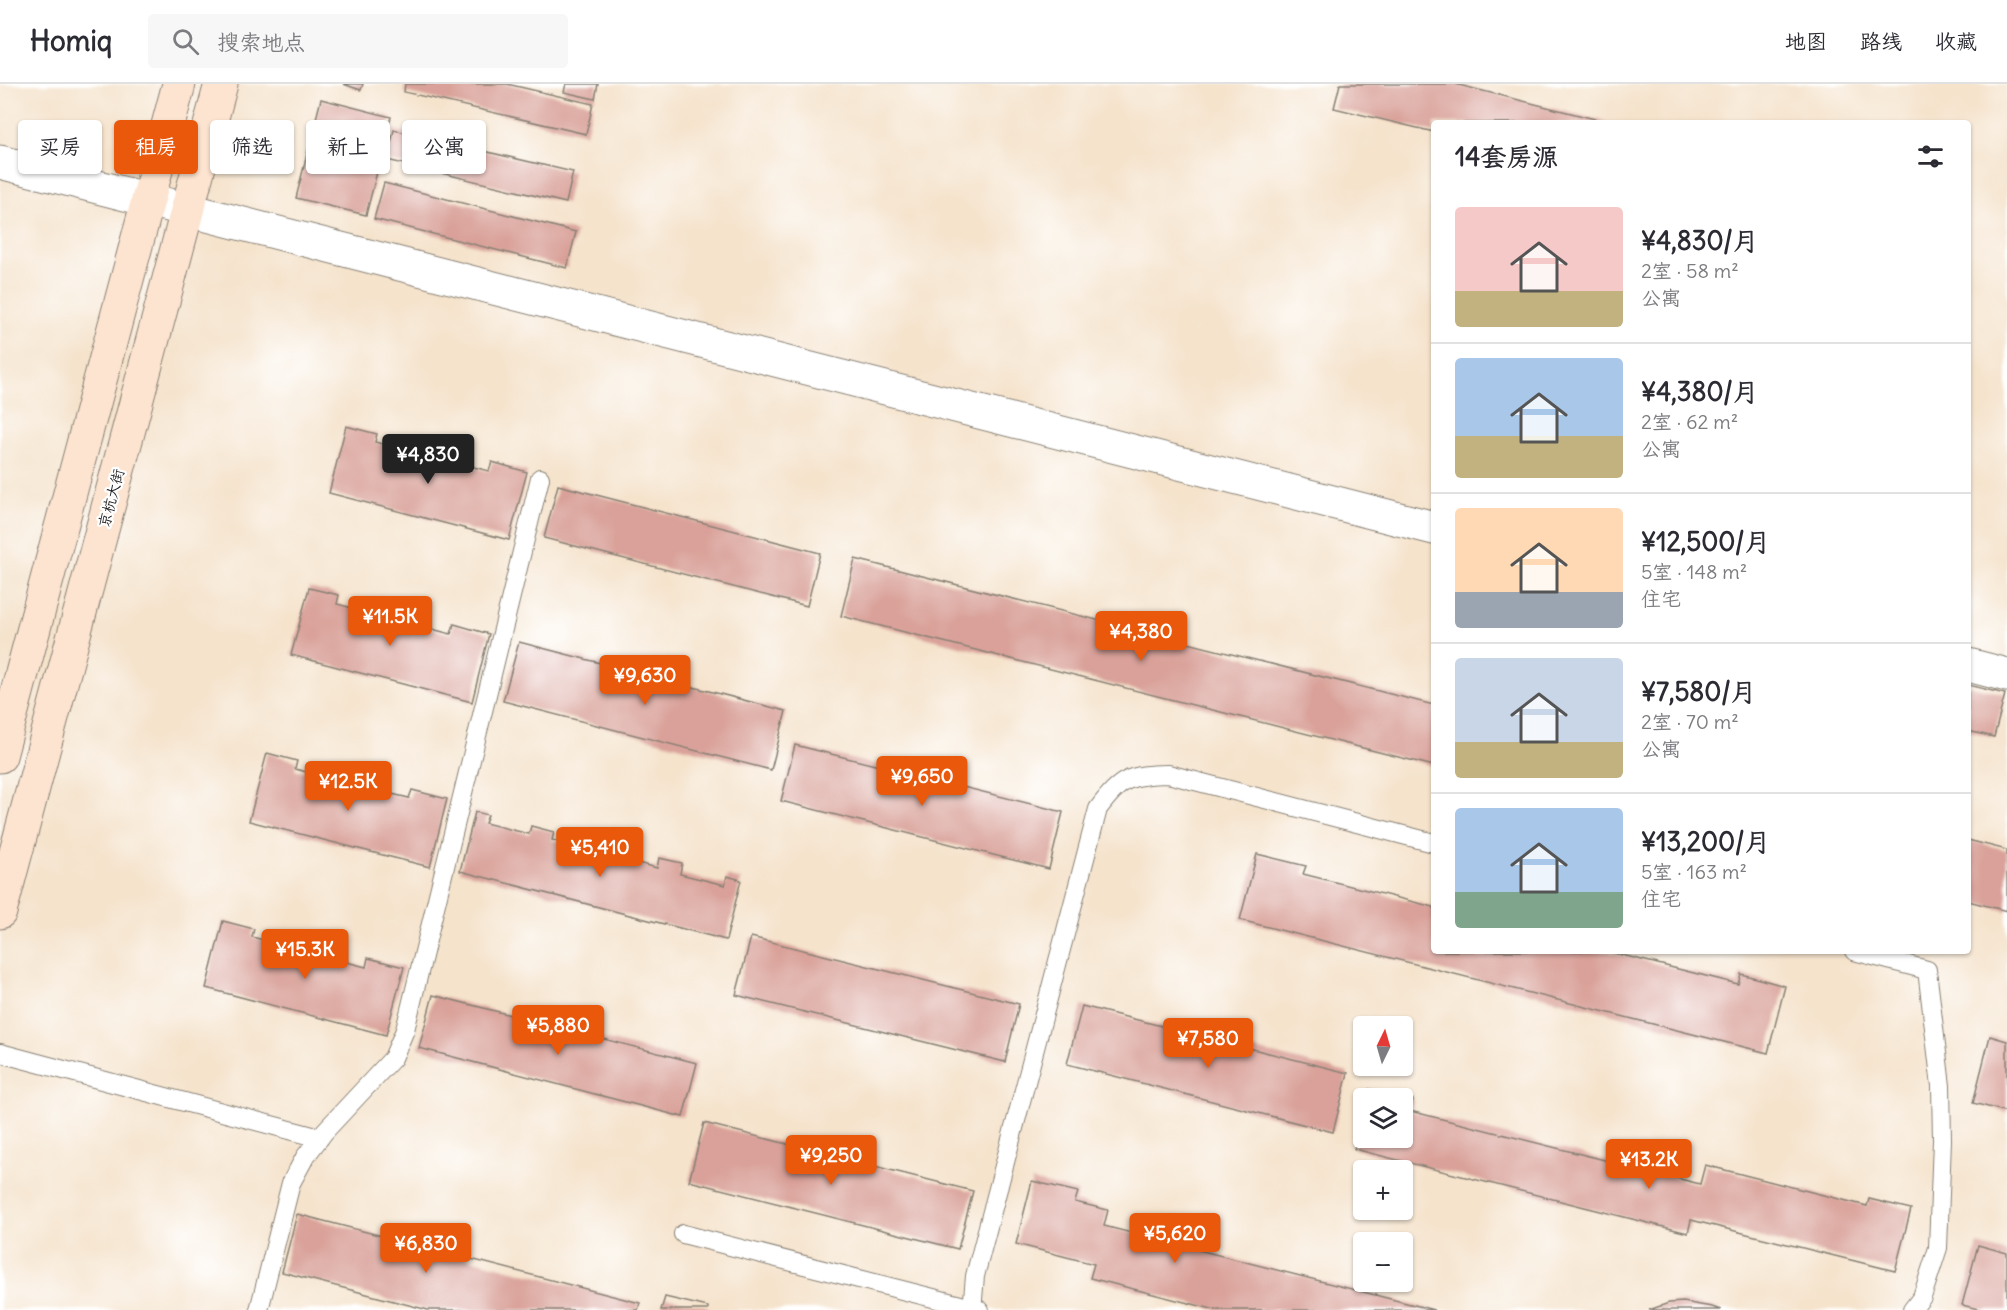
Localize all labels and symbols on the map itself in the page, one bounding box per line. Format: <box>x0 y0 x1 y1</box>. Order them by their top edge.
pin: ¥4,830 <box>379 434 477 485</box>
street label: 京杭大街 <box>94 467 128 529</box>
pin: ¥11.5K <box>341 596 439 647</box>
pin: ¥4,380 <box>1092 611 1190 662</box>
pin: ¥9,630 <box>596 655 694 706</box>
pin: ¥9,650 <box>873 756 971 807</box>
pin: ¥12.5K <box>299 761 397 812</box>
pin: ¥5,410 <box>551 827 649 878</box>
pin: ¥15.3K <box>256 929 354 980</box>
pin: ¥5,880 <box>509 1005 607 1056</box>
north arrow <box>1353 1016 1413 1076</box>
pin: ¥7,580 <box>1159 1018 1257 1069</box>
pin: ¥9,250 <box>782 1135 880 1186</box>
pin: ¥13.2K <box>1600 1139 1698 1190</box>
pin: ¥5,620 <box>1126 1213 1224 1264</box>
pin: ¥6,830 <box>377 1223 475 1274</box>

